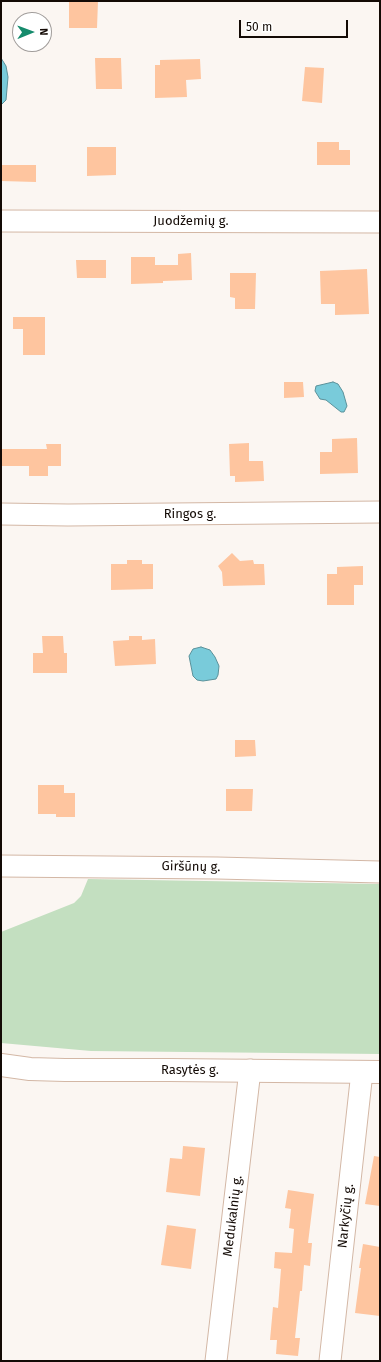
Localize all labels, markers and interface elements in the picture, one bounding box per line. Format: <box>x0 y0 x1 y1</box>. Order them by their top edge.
north arrow <box>12 12 52 52</box>
scale bar <box>241 12 350 38</box>
text: 50 m <box>246 20 272 34</box>
text: N <box>37 28 50 36</box>
street label: Juodžemių g. <box>153 213 229 229</box>
street label: Ringos g. <box>164 506 216 522</box>
street label: Giršūnų g. <box>161 859 221 875</box>
street label: Rasytės g. <box>161 1062 219 1078</box>
street label: Medukalnių g. <box>220 1174 246 1258</box>
street label: Narkyčių g. <box>335 1183 357 1249</box>

